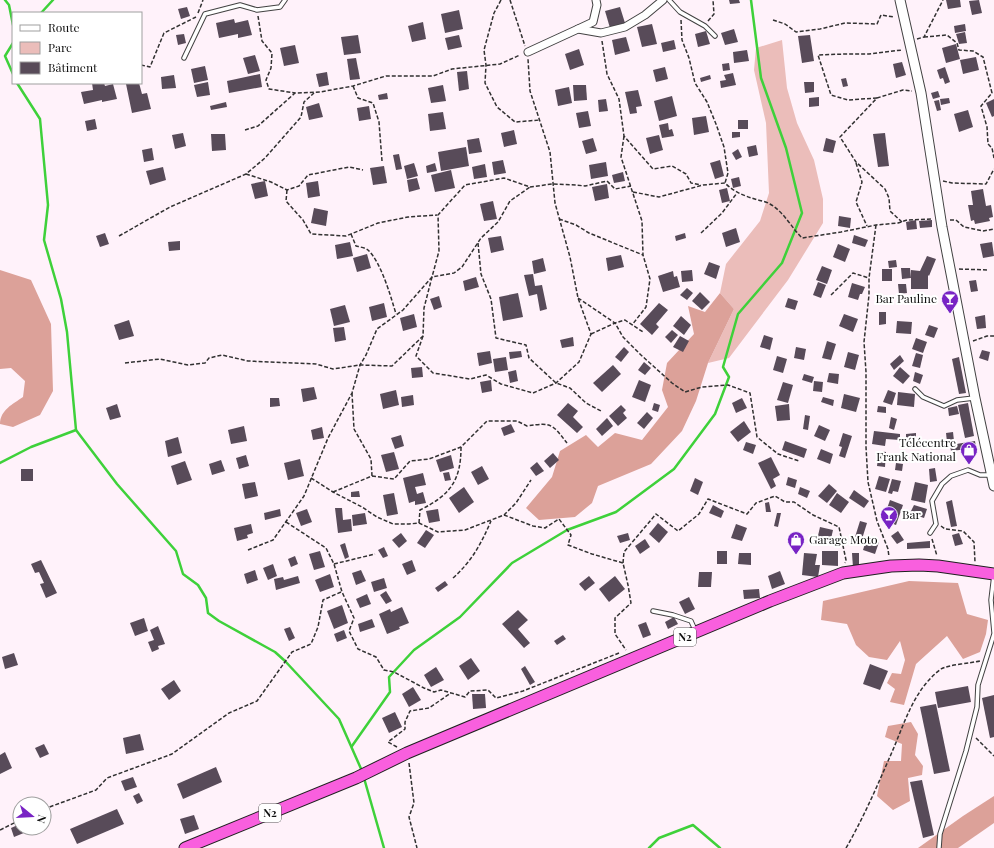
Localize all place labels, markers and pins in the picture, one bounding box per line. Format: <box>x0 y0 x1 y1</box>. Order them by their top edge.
bar icon: Bar Pauline <box>940 289 960 314</box>
place label: Bar Pauline <box>875 290 937 306</box>
place label: Télécentre Frank National <box>876 434 957 464</box>
shop icon: Télécentre Frank National <box>959 440 979 465</box>
bar icon: Bar <box>879 505 899 530</box>
place label: Bar <box>902 506 921 522</box>
shop icon: Garage Moto <box>786 530 806 555</box>
place label: Garage Moto <box>809 531 878 547</box>

